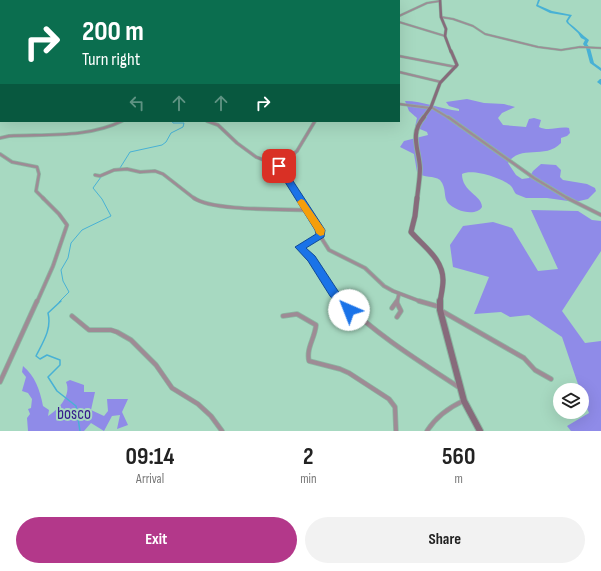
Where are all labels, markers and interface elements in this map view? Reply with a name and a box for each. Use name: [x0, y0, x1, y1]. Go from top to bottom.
text: 200 m: [82, 15, 144, 48]
icon: right: [16, 16, 68, 68]
text: Turn right: [82, 49, 140, 70]
icon: left: [126, 92, 148, 114]
icon: ahead: [168, 92, 190, 114]
icon: ahead: [210, 92, 232, 114]
icon: right: [252, 92, 274, 114]
pin: [262, 149, 296, 183]
icon: arrive: [268, 155, 290, 177]
position arrow: [328, 289, 370, 331]
map controls: [553, 383, 589, 419]
button: layers: [553, 383, 589, 419]
park label: bosco: [57, 404, 91, 424]
text: 09:14: [126, 442, 175, 471]
text: 2: [303, 442, 314, 471]
text: 560: [442, 442, 475, 471]
text: Arrival: [136, 471, 164, 487]
text: min: [300, 471, 316, 487]
text: m: [455, 471, 463, 487]
button: Exit: [16, 517, 297, 563]
button: Share: [305, 517, 585, 563]

